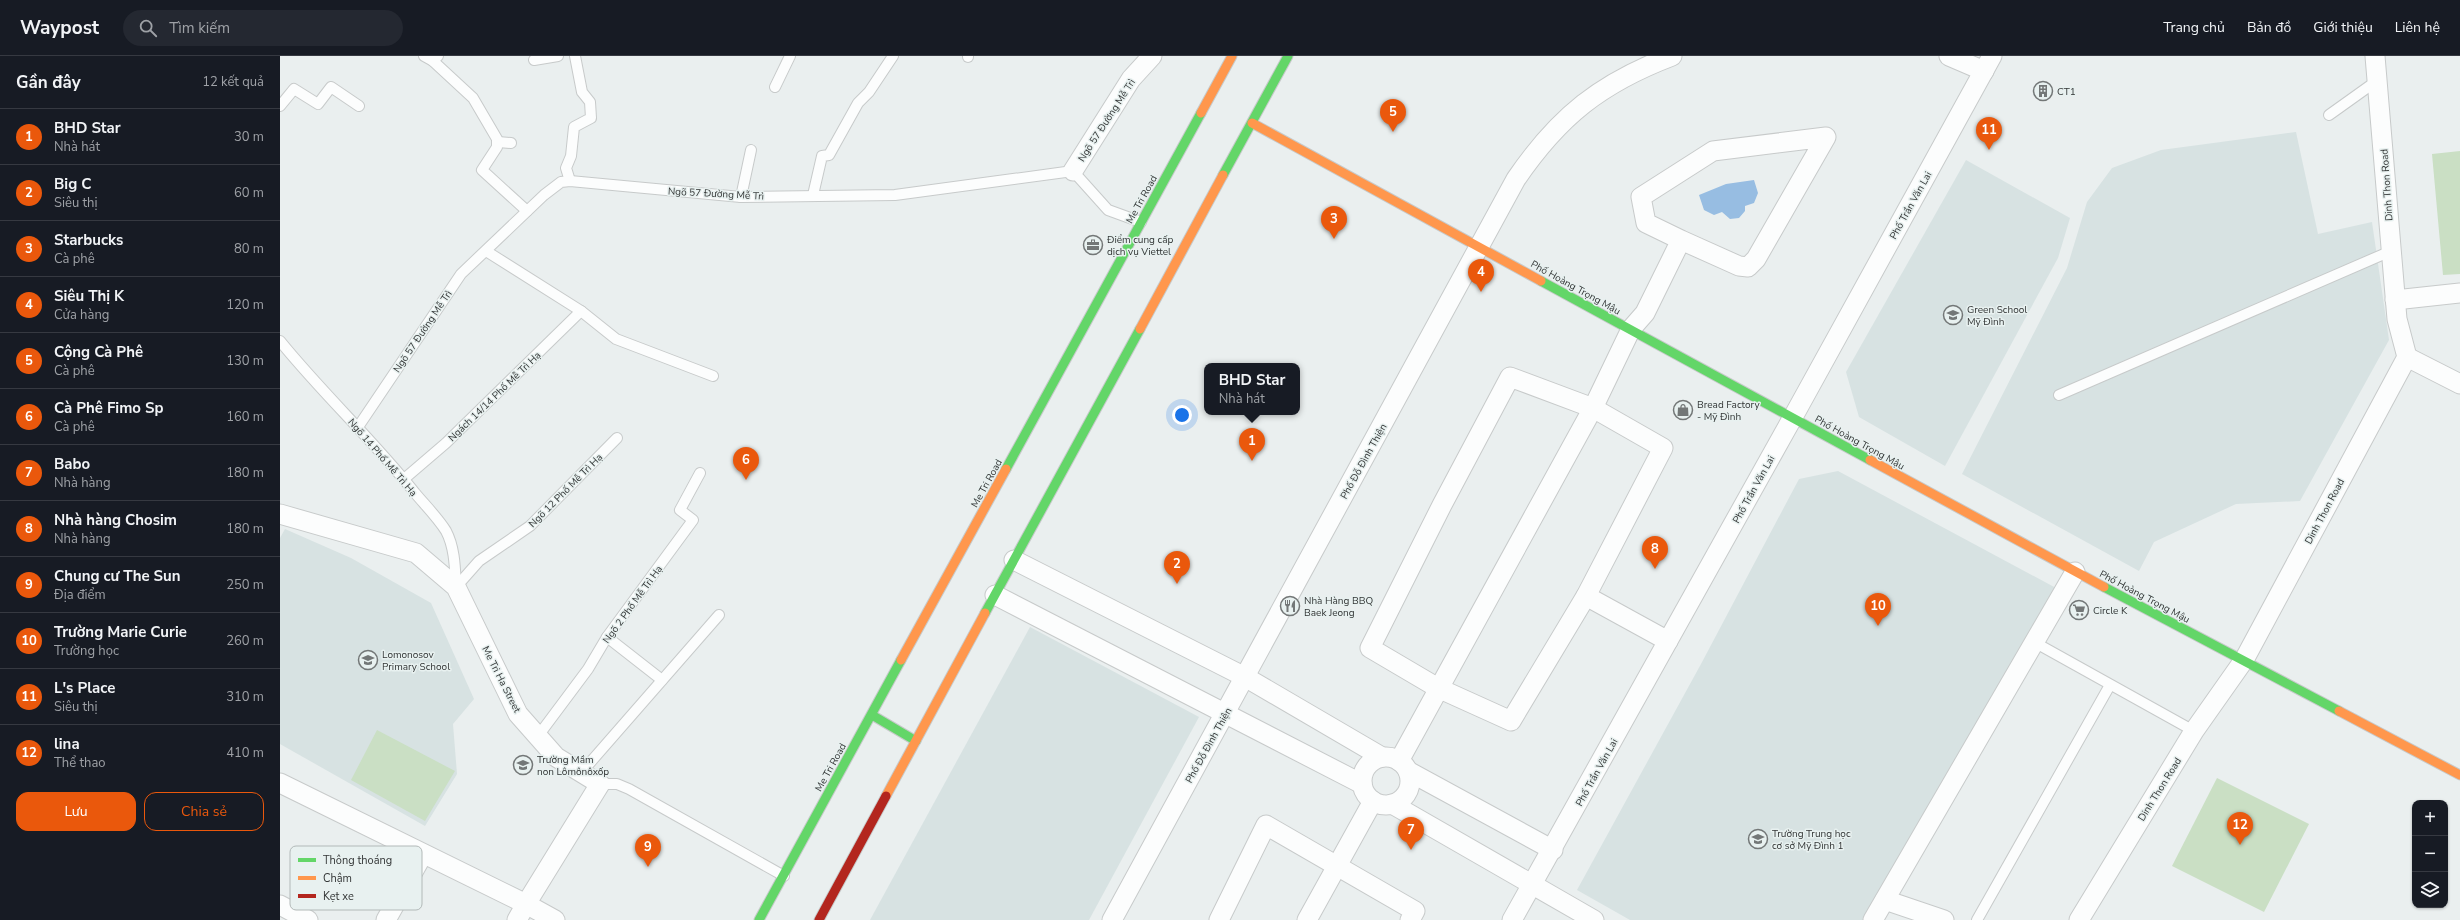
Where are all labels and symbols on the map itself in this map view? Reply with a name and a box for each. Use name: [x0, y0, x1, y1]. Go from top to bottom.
street label: Ngõ 57 Đường Mễ Trì: [1075, 76, 1139, 165]
building icon: CT1: [2032, 80, 2054, 102]
place label: CT1: [2057, 85, 2076, 99]
pin: 5: [1380, 99, 1406, 132]
pin: 11: [1976, 117, 2002, 150]
street label: Dinh Thon Road: [2377, 148, 2397, 222]
street label: Phố Trần Văn Lai: [1886, 169, 1935, 242]
street label: Me Tri Road: [1123, 173, 1161, 226]
street label: Ngõ 57 Đường Mễ Trì: [668, 184, 764, 204]
pin: 3: [1321, 206, 1347, 239]
place label: Điểm cung cấp dịch vụ Viettel: [1106, 233, 1173, 259]
office icon: Điểm cung cấp dịch vụ Viettel: [1082, 234, 1104, 256]
street label: Phố Hoàng Trọng Mậu: [1528, 257, 1623, 318]
pin: 4: [1468, 259, 1494, 292]
street label: Ngõ 57 Đường Mễ Trì: [390, 288, 456, 375]
place label: Green School Mỹ Đình: [1967, 303, 2027, 329]
school or university icon: Green School Mỹ Đình: [1942, 304, 1964, 326]
street label: Ngách 14/14 Phố Mễ Trì Hạ: [445, 349, 544, 445]
place label: Bread Factory - Mỹ Đình: [1697, 398, 1760, 424]
shop icon: Bread Factory - Mỹ Đình: [1672, 399, 1694, 421]
your location: [1172, 405, 1192, 425]
street label: Phố Hoàng Trọng Mậu: [1812, 412, 1907, 473]
street label: Ngõ 14 Phố Mễ Trì Hạ: [344, 416, 420, 500]
street label: Phố Đỗ Đình Thiện: [1337, 421, 1390, 502]
pin: 1: [1239, 428, 1265, 461]
pin: 6: [733, 447, 759, 480]
street label: Ngõ 12 Phố Mễ Trì Hạ: [526, 451, 606, 531]
street label: Phố Trần Văn Lai: [1729, 453, 1778, 526]
street label: Me Tri Road: [968, 457, 1006, 510]
street label: Dinh Thon Road: [2302, 476, 2348, 547]
pin: 8: [1642, 536, 1668, 569]
pin: 2: [1164, 551, 1190, 584]
street label: Ngõ 2 Phố Mễ Trì Hạ: [600, 563, 666, 646]
street label: Phố Hoàng Trọng Mậu: [2097, 567, 2192, 627]
pin: 10: [1865, 593, 1891, 626]
place label: Nhà Hàng BBQ Baek Jeong: [1304, 594, 1373, 620]
restaurant icon: Nhà Hàng BBQ Baek Jeong: [1279, 595, 1301, 617]
supermarket icon: Circle K: [2068, 599, 2090, 621]
place label: Circle K: [2093, 604, 2128, 618]
street label: Me Tri Ha Street: [478, 644, 524, 716]
place label: Lomonosov Primary School: [382, 648, 450, 674]
school or university icon: Lomonosov Primary School: [357, 649, 379, 671]
street label: Phố Đỗ Đình Thiện: [1182, 705, 1235, 786]
street label: Phố Trần Văn Lai: [1572, 736, 1621, 809]
street label: Me Tri Road: [812, 741, 850, 794]
place label: Trường Mầm non Lômônôxốp: [537, 753, 609, 779]
school or university icon: Trường Mầm non Lômônôxốp: [512, 754, 534, 776]
street label: Dinh Thon Road: [2135, 755, 2185, 824]
pin: 12: [2227, 812, 2253, 845]
pin: 7: [1398, 817, 1424, 850]
place label: Trường Trung học cơ sở Mỹ Đình 1: [1772, 827, 1851, 853]
school or university icon: Trường Trung học cơ sở Mỹ Đình 1: [1747, 828, 1769, 850]
pin: 9: [635, 834, 661, 867]
legend: [290, 846, 422, 910]
text: Thông thoáng: [323, 853, 392, 868]
text: Chậm: [323, 871, 352, 886]
text: Kẹt xe: [323, 889, 354, 904]

